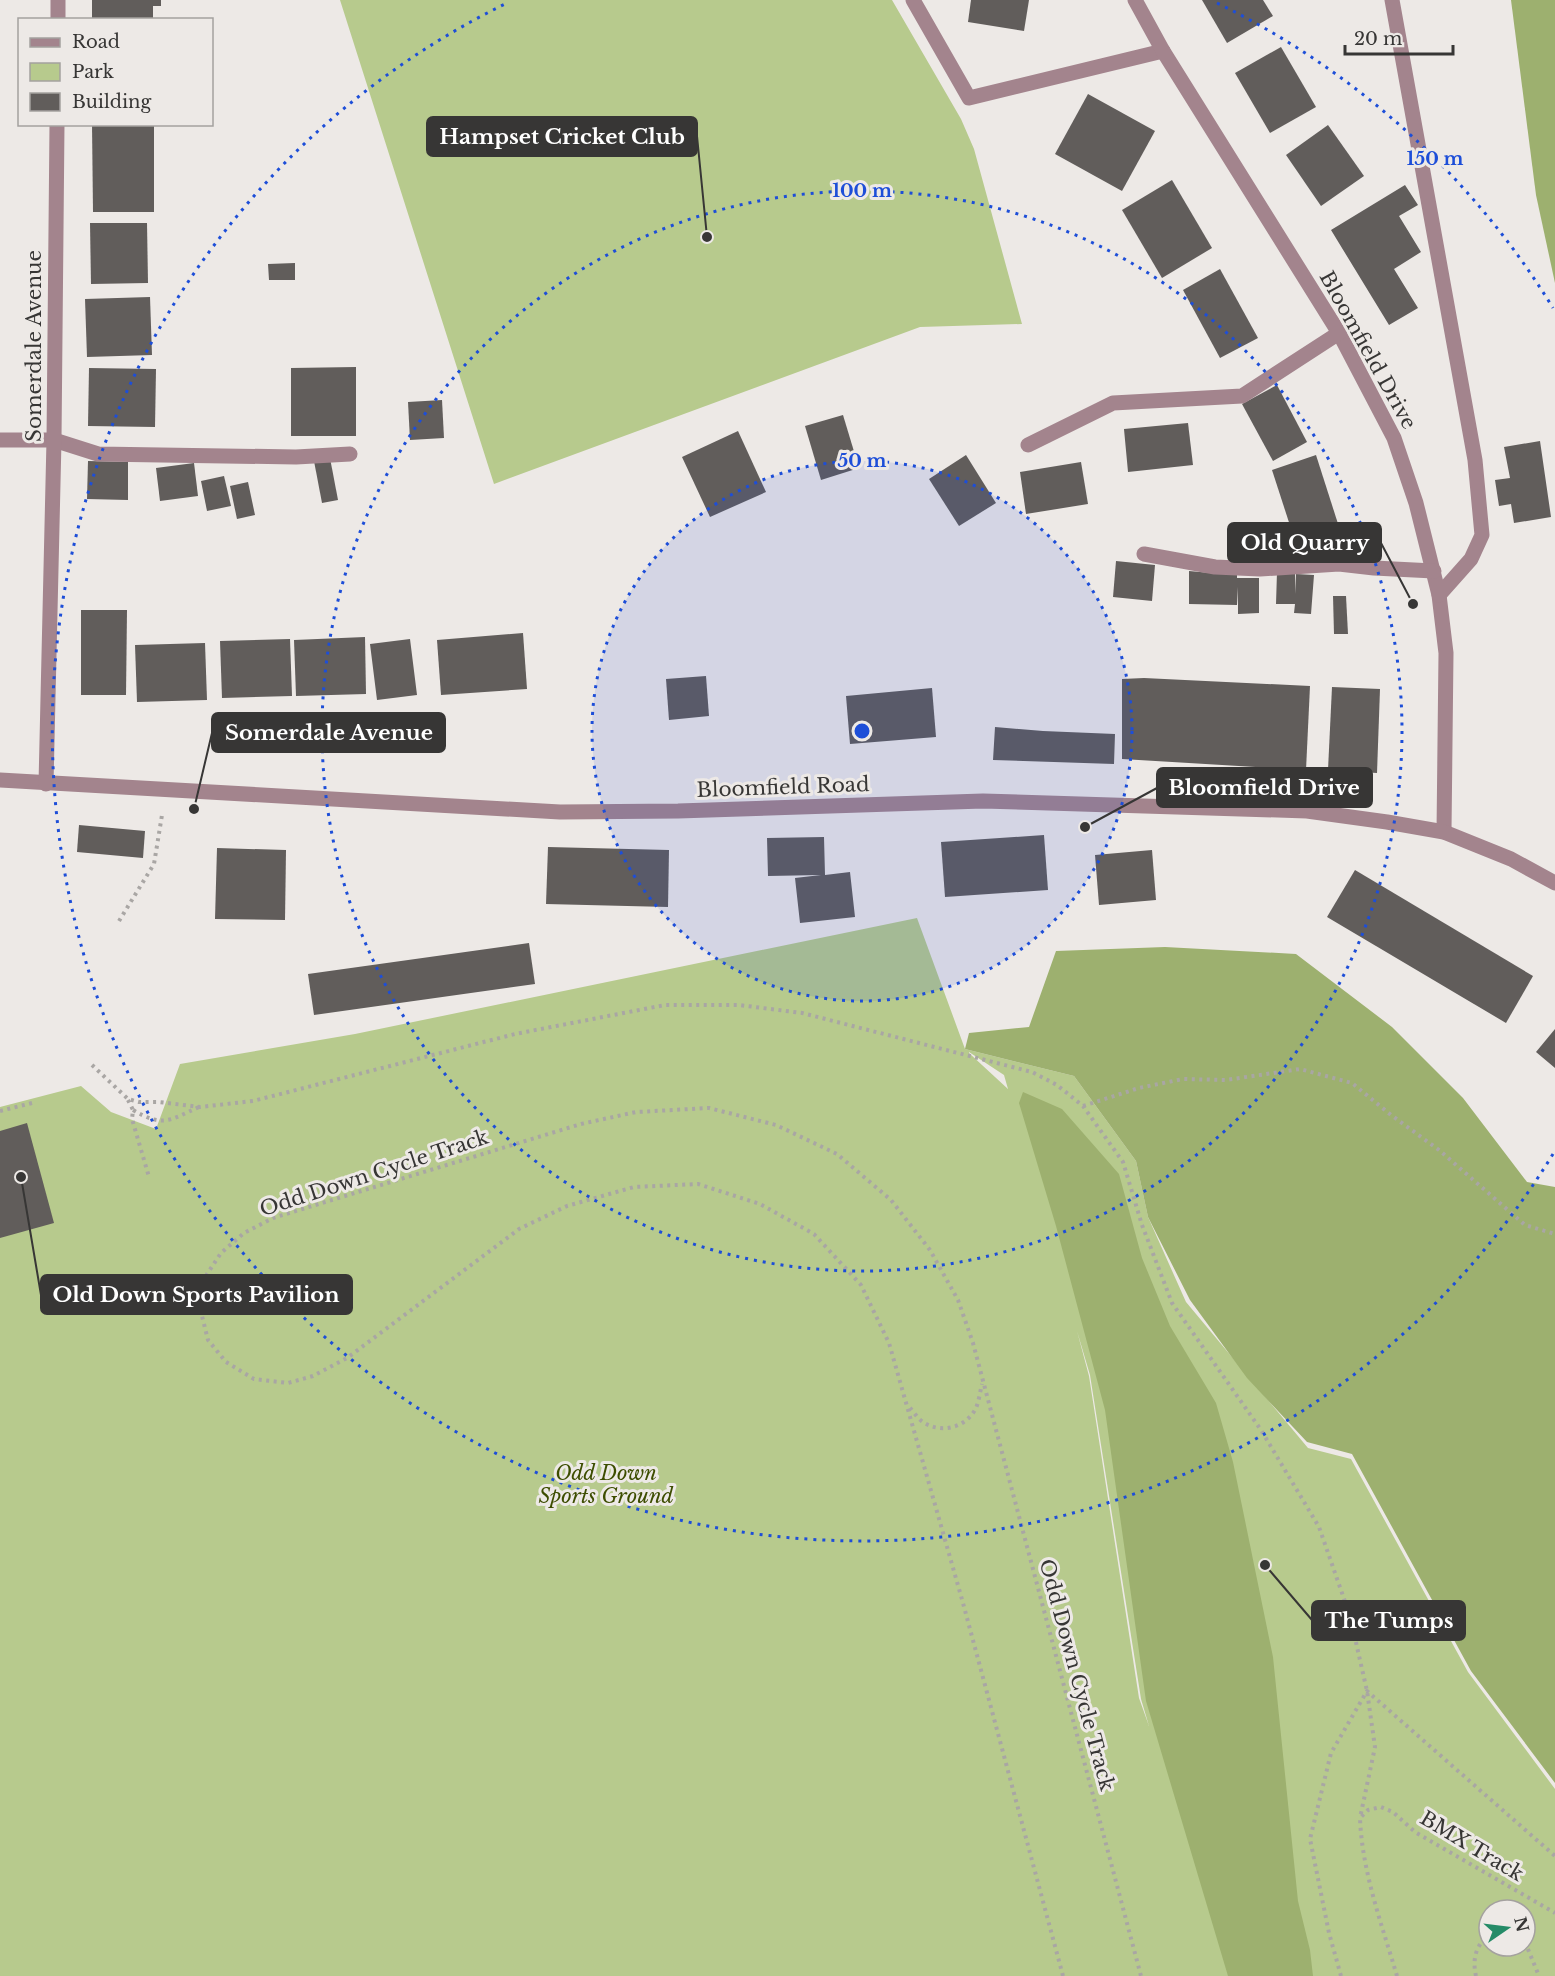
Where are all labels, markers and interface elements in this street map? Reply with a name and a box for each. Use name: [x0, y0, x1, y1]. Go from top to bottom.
legend: [18, 18, 213, 126]
scale bar: [1345, 18, 1453, 56]
text: 20 m: [1354, 28, 1402, 50]
text: Road: [72, 31, 120, 53]
text: Park: [72, 61, 114, 83]
text: Building: [72, 91, 151, 113]
callout: Hampset Cricket Club: [427, 117, 697, 156]
text: Hampset Cricket Club: [439, 124, 685, 150]
text: 150 m: [1407, 148, 1464, 170]
text: 100 m: [832, 180, 892, 202]
street label: Somerdale Avenue: [22, 250, 46, 442]
street label: Bloomfield Drive: [1315, 267, 1421, 433]
text: 50 m: [838, 450, 887, 472]
callout: Old Quarry: [1228, 523, 1381, 562]
text: Old Quarry: [1241, 530, 1370, 556]
callout: Somerdale Avenue: [212, 713, 445, 752]
text: Somerdale Avenue: [225, 720, 433, 746]
centre of rings: [852, 721, 872, 741]
callout: Bloomfield Drive: [1157, 768, 1372, 807]
street label: Bloomfield Road: [696, 772, 870, 802]
text: Bloomfield Drive: [1168, 775, 1360, 801]
street label: Odd Down Cycle Track: [257, 1124, 492, 1221]
callout: Old Down Sports Pavilion: [41, 1275, 352, 1314]
text: Old Down Sports Pavilion: [53, 1282, 339, 1308]
park label: Odd Down Sports Ground: [539, 1461, 674, 1508]
street label: Odd Down Cycle Track: [1034, 1556, 1120, 1794]
callout: The Tumps: [1312, 1601, 1465, 1640]
text: The Tumps: [1325, 1608, 1454, 1634]
street label: BMX Track: [1416, 1806, 1529, 1887]
north arrow: [1477, 1898, 1537, 1958]
text: N: [1510, 1915, 1533, 1934]

